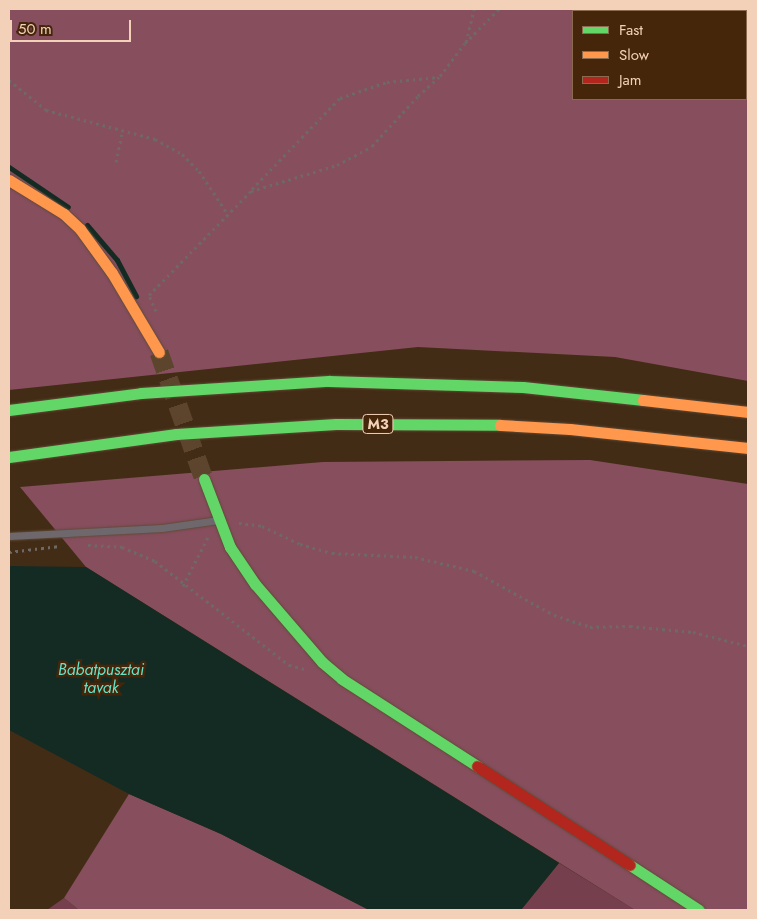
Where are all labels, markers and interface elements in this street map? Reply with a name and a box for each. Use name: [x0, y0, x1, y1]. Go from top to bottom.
scale bar: [12, 10, 134, 42]
legend: [572, 10, 747, 100]
text: 50 m: [18, 18, 52, 40]
text: Fast: [619, 19, 643, 41]
text: Slow: [619, 44, 649, 66]
text: Jam: [619, 69, 642, 91]
road number: M3: [362, 412, 394, 436]
water label: Babatpusztai tavak: [58, 660, 144, 698]

